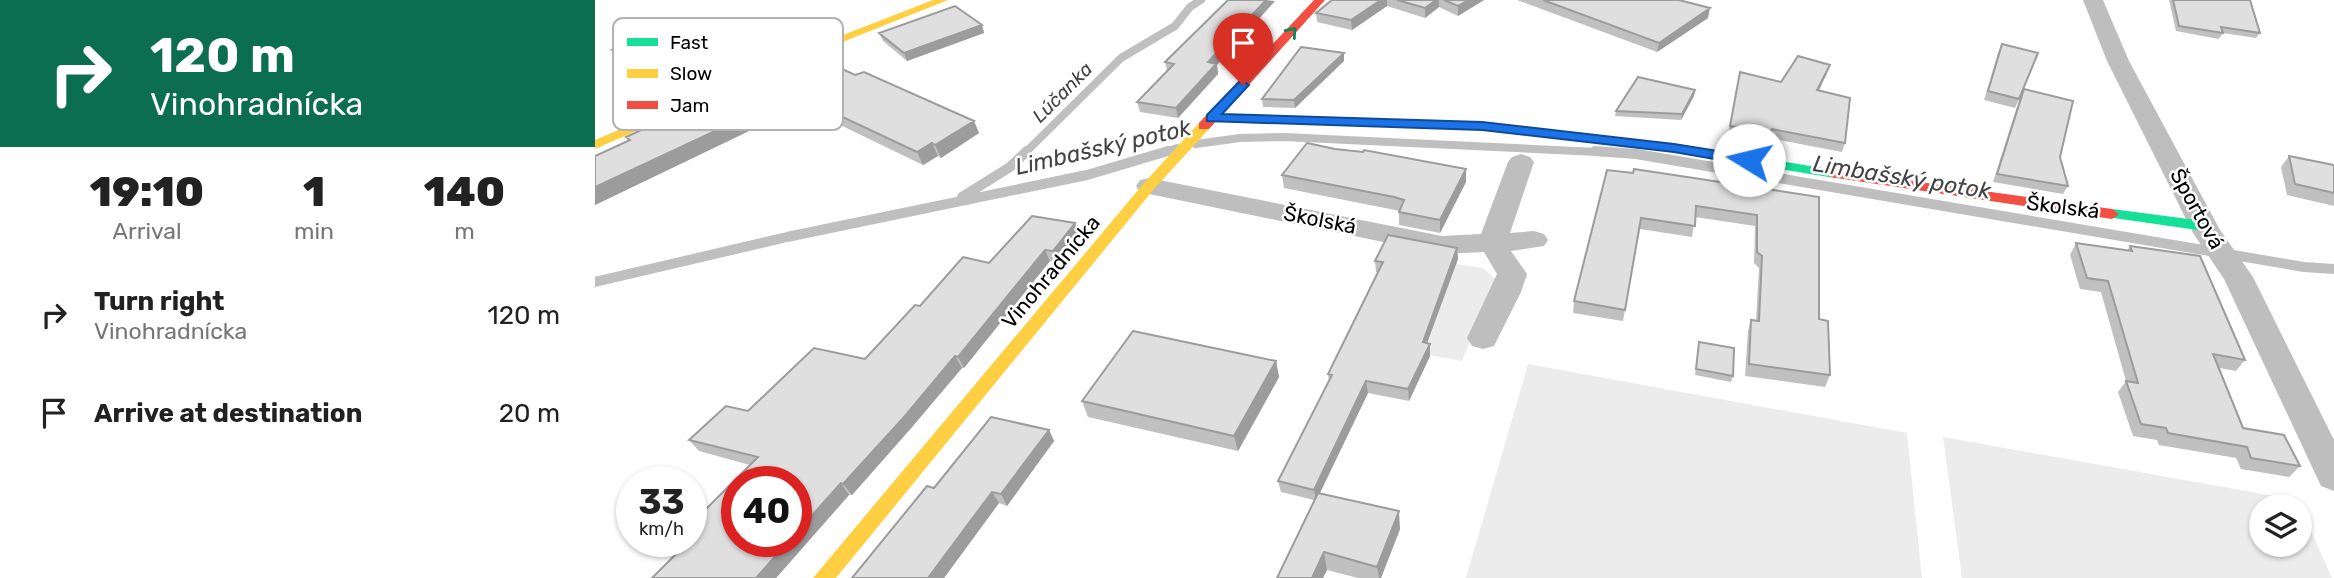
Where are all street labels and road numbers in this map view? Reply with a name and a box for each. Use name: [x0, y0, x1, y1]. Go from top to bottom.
street label: Športová: [2165, 164, 2230, 253]
street label: Školská: [2025, 190, 2101, 223]
street label: Školská: [1282, 200, 1359, 239]
street label: Vinohradnícka: [996, 210, 1105, 333]

